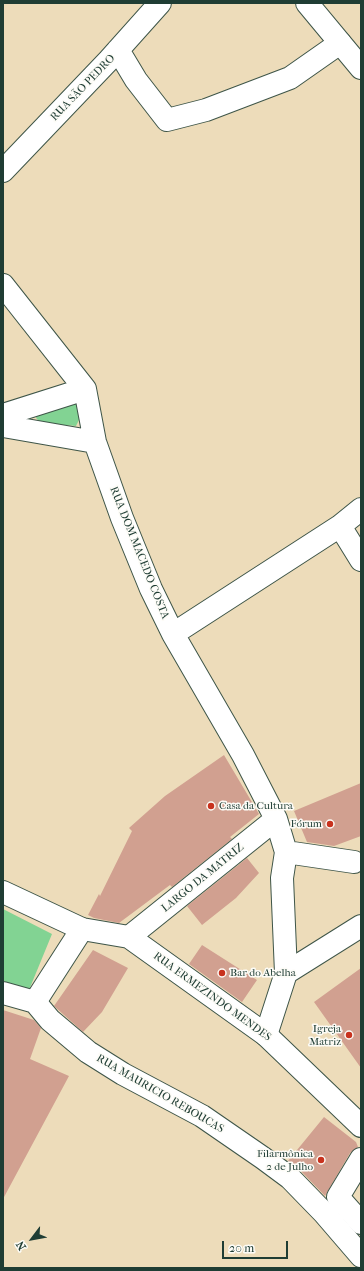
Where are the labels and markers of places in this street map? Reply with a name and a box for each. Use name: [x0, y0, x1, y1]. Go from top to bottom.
place label: Casa da Cultura: [219, 799, 293, 813]
marker: Casa da Cultura: [206, 801, 216, 811]
place label: Fórum: [291, 817, 322, 831]
marker: Fórum: [325, 819, 335, 829]
place label: Bar do Abelha: [230, 966, 296, 980]
marker: Bar do Abelha: [217, 968, 227, 978]
place label: Igreja Matriz: [309, 1022, 341, 1048]
marker: Igreja Matriz: [344, 1030, 354, 1040]
place label: Filarmônica 2 de Julho: [257, 1147, 313, 1173]
marker: Filarmônica 2 de Julho: [316, 1155, 326, 1165]

